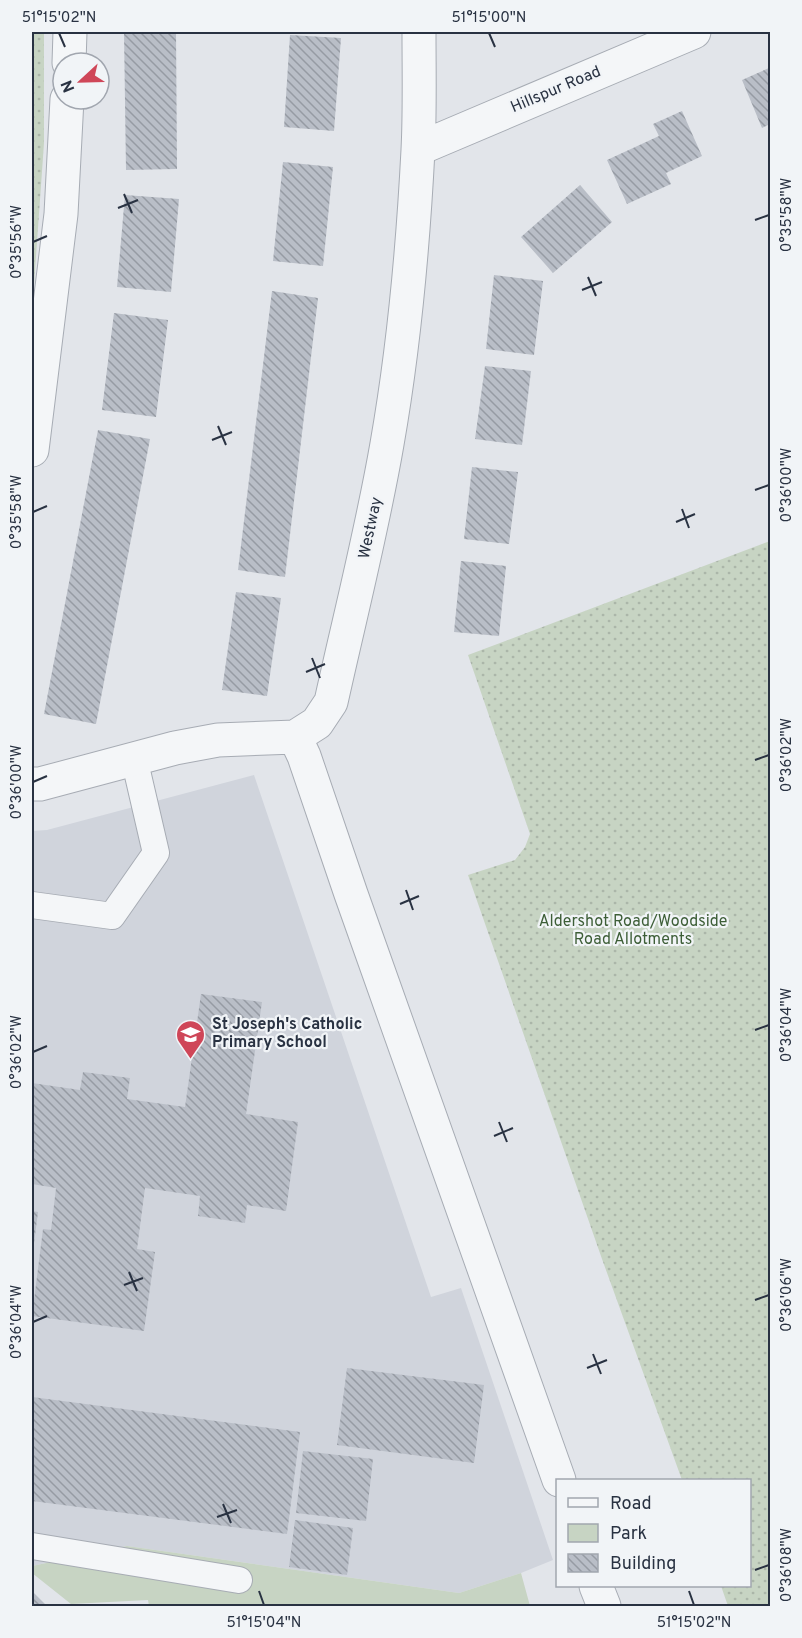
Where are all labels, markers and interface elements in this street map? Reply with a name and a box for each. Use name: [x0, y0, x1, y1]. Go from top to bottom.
text: 51°15'02"N: [22, 9, 96, 28]
text: 51°15'00"N: [452, 9, 526, 28]
north arrow: [51, 51, 111, 111]
street label: Hillspur Road: [508, 62, 604, 118]
text: N: [58, 77, 80, 95]
text: 0°35'58"W: [778, 178, 797, 252]
text: 0°35'56"W: [8, 205, 27, 279]
text: 0°36'00"W: [778, 448, 797, 522]
text: 0°35'58"W: [8, 475, 27, 549]
street label: Westway: [355, 495, 387, 561]
text: 0°36'02"W: [778, 718, 797, 792]
text: 0°36'00"W: [8, 745, 27, 819]
park label: Aldershot Road/Woodside Road Allotments: [539, 912, 727, 950]
text: 0°36'04"W: [778, 988, 797, 1062]
text: 0°36'02"W: [8, 1015, 27, 1089]
place label: St Joseph's Catholic Primary School: [212, 1015, 362, 1053]
school or university icon: St Joseph's Catholic Primary School: [175, 1018, 207, 1060]
text: 0°36'06"W: [778, 1258, 797, 1332]
text: 0°36'04"W: [8, 1285, 27, 1359]
legend: [556, 1479, 751, 1587]
text: Road: [610, 1493, 652, 1516]
text: Park: [610, 1523, 647, 1546]
text: 0°36'08"W: [778, 1528, 797, 1602]
text: Building: [610, 1553, 676, 1576]
text: 51°15'04"N: [227, 1614, 301, 1633]
text: 51°15'02"N: [657, 1614, 731, 1633]

